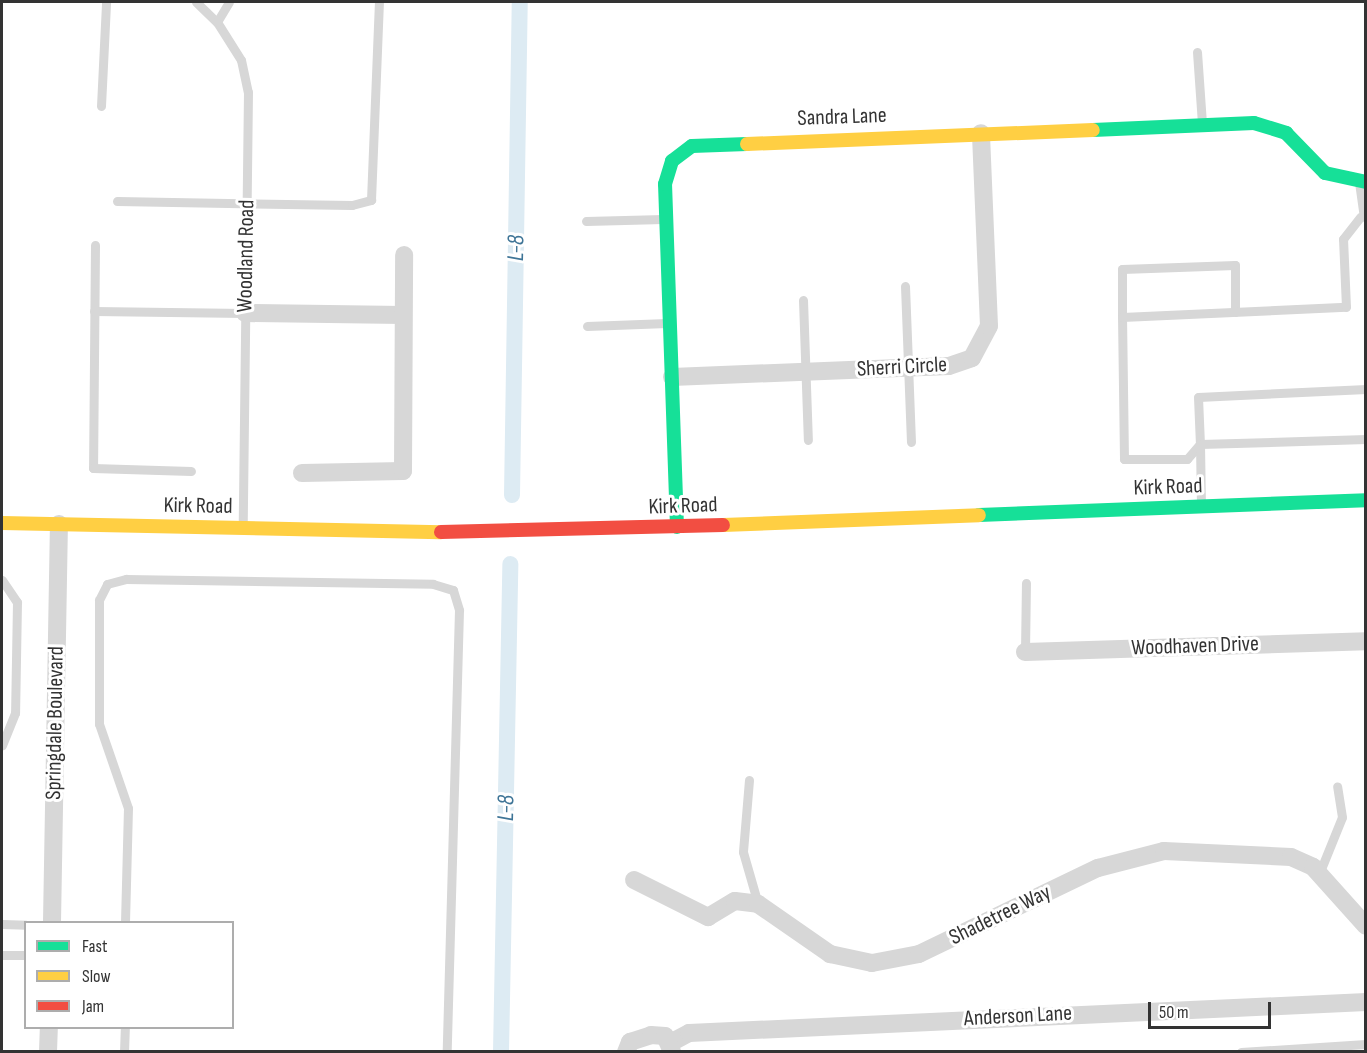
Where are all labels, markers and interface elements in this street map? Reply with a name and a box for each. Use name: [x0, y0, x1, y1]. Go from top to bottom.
street label: Sandra Lane: [797, 102, 887, 132]
street label: Woodland Road: [232, 199, 260, 313]
water label: L-8: [501, 235, 531, 261]
street label: Sherri Circle: [856, 351, 948, 383]
street label: Kirk Road: [1133, 473, 1203, 501]
street label: Kirk Road: [163, 492, 233, 520]
street label: Kirk Road: [648, 492, 718, 520]
street label: Woodhaven Drive: [1131, 631, 1259, 661]
street label: Springdale Boulevard: [40, 646, 70, 800]
water label: L-8: [491, 795, 521, 821]
street label: Shadetree Way: [945, 879, 1055, 951]
legend: [24, 921, 234, 1029]
text: Fast: [82, 936, 107, 957]
text: Slow: [82, 966, 111, 987]
scale bar: [1151, 990, 1274, 1028]
text: Jam: [82, 996, 104, 1017]
street label: Anderson Lane: [963, 1000, 1073, 1032]
text: 50 m: [1159, 1002, 1189, 1023]

